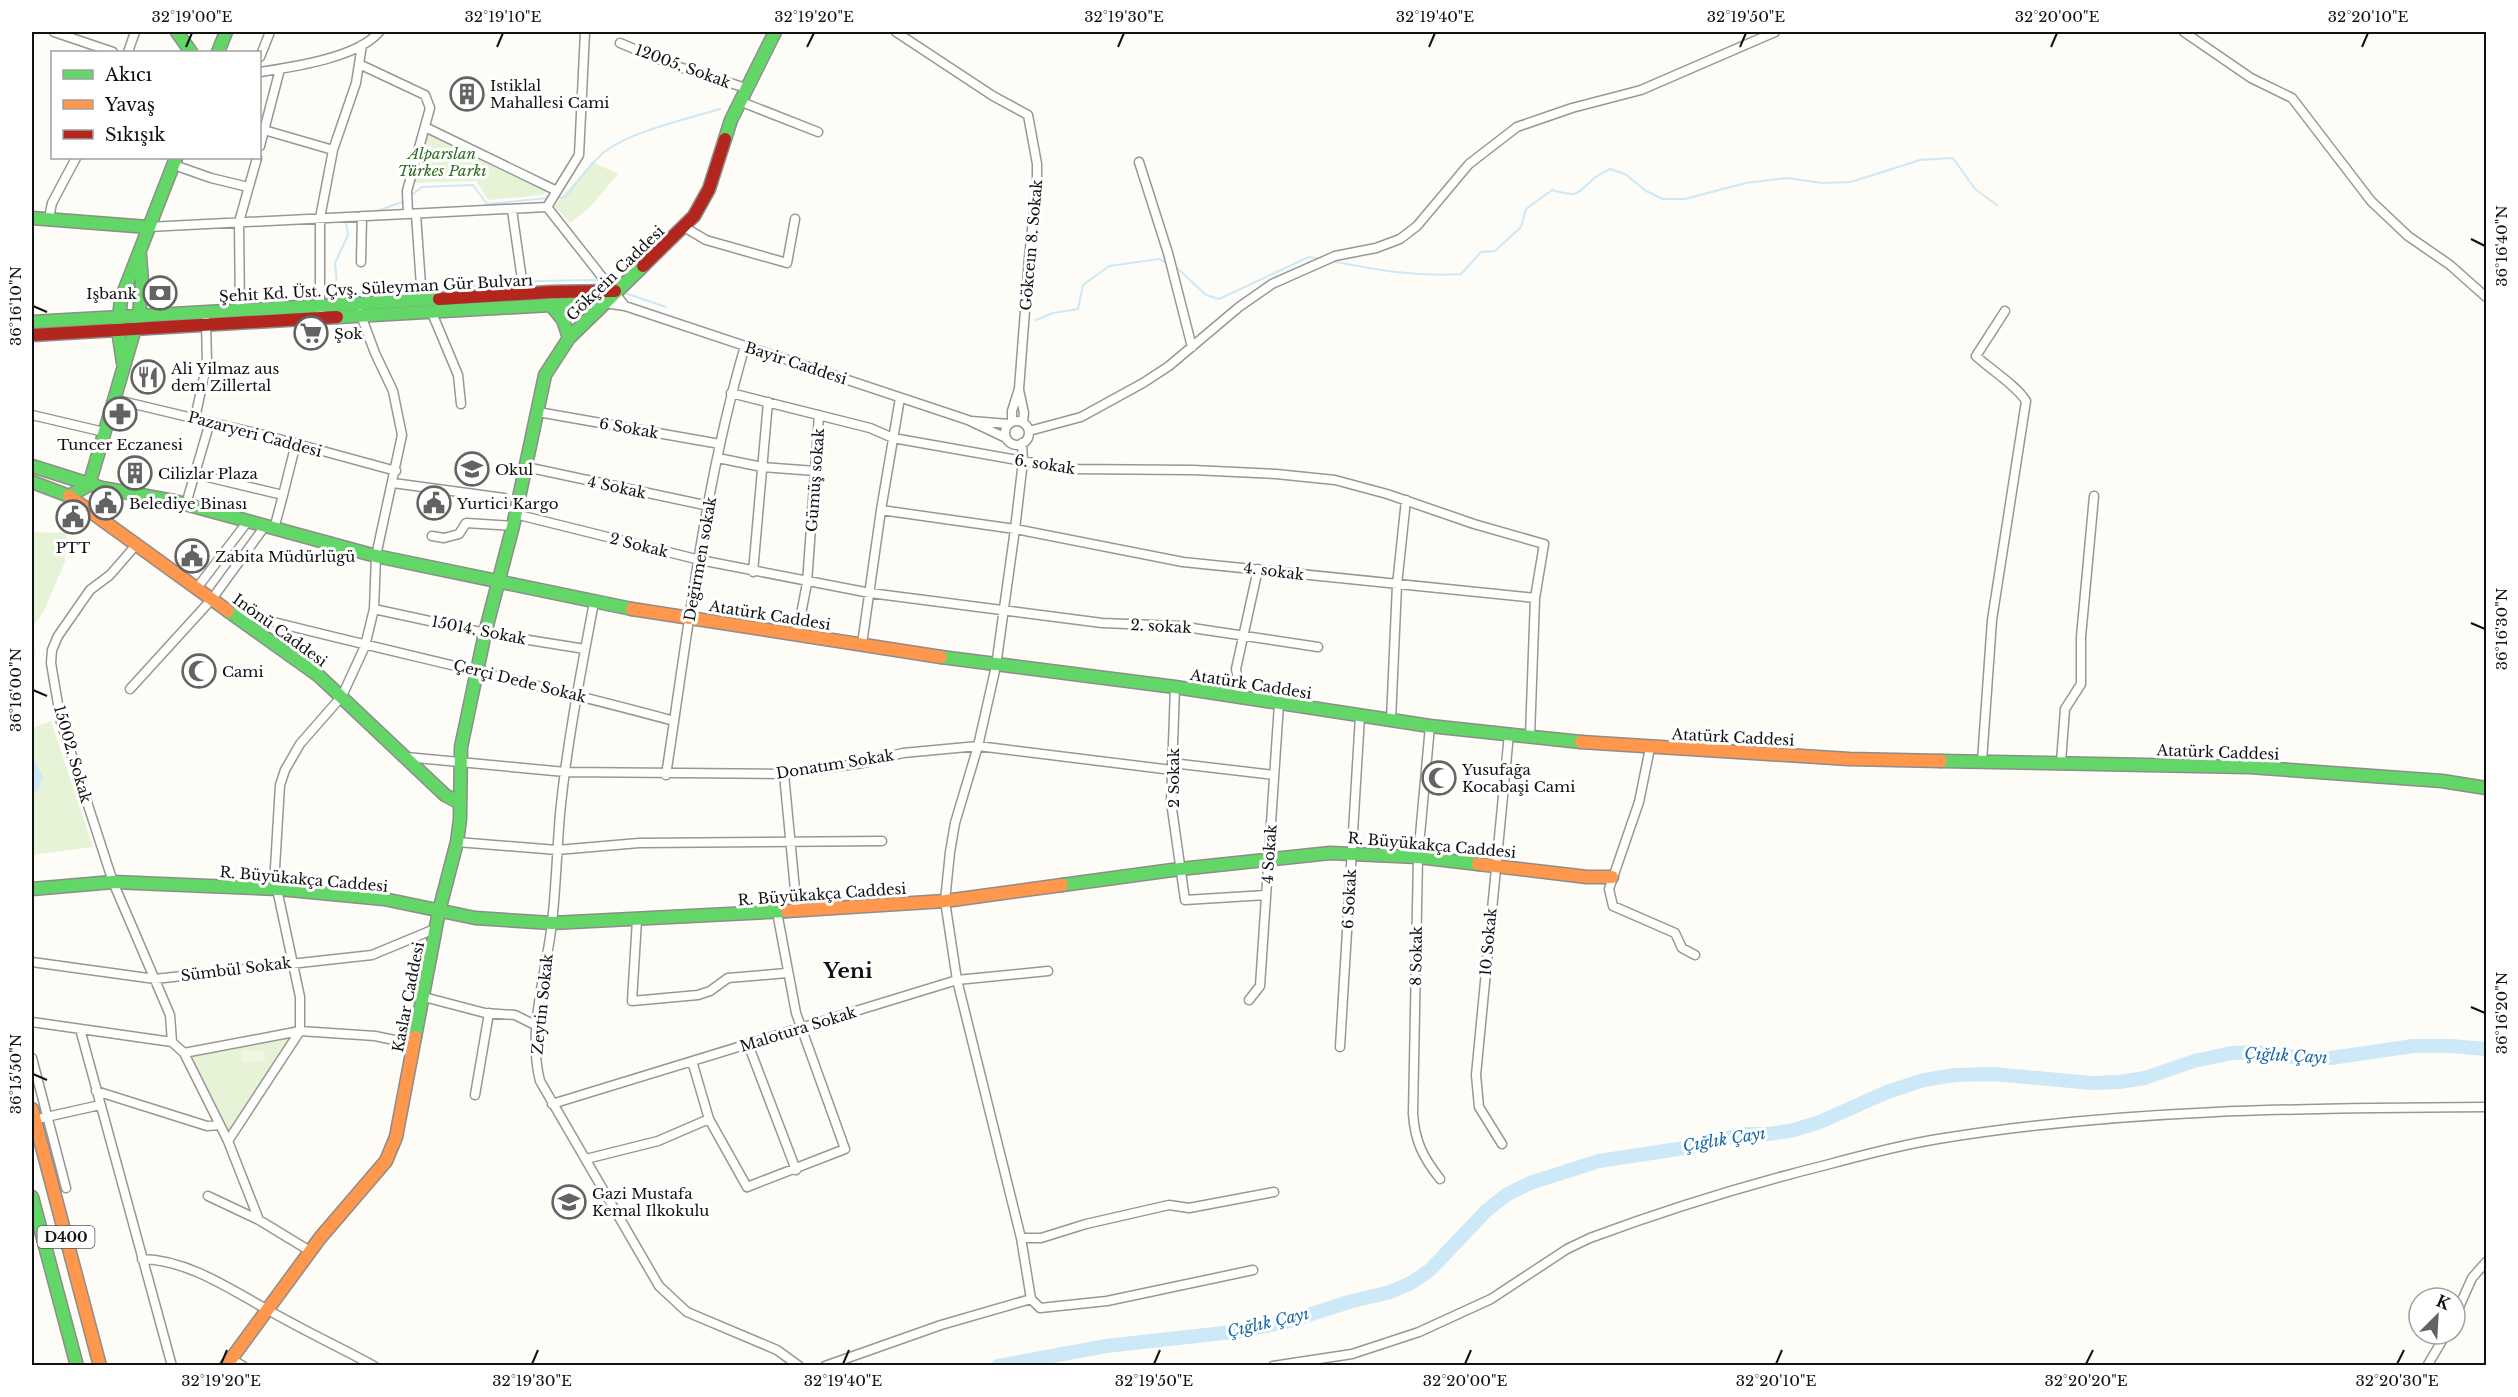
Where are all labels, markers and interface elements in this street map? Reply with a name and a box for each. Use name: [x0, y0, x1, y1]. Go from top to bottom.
text: 32°19'00"E: [151, 7, 233, 26]
text: 32°19'10"E: [464, 7, 542, 26]
text: 32°19'20"E: [774, 7, 854, 26]
text: 32°19'30"E: [1084, 7, 1164, 26]
text: 32°19'40"E: [1396, 7, 1474, 26]
text: 32°19'50"E: [1707, 7, 1785, 26]
text: 32°20'00"E: [2015, 7, 2099, 26]
text: 32°20'10"E: [2328, 7, 2408, 26]
street label: 12005. Sokak: [633, 40, 734, 92]
legend: [51, 51, 261, 159]
text: Akıcı: [104, 64, 152, 86]
building icon: Istiklal Mahallesi Cami: [449, 76, 485, 112]
place label: Istiklal Mahallesi Cami: [490, 76, 609, 112]
text: Yavaş: [104, 94, 155, 116]
text: Sıkışık: [105, 124, 165, 146]
park label: Alparslan Türkes Parkı: [398, 144, 486, 180]
street label: Gökceın 8. Sokak: [1016, 178, 1046, 311]
text: 36°16'40"N: [2492, 205, 2511, 287]
street label: Gökçein Caddesi: [562, 221, 668, 325]
text: 36°16'10"N: [6, 266, 25, 346]
street label: Şehit Kd. Üst. Çvş. Süleyman Gür Bulvarı: [219, 270, 533, 306]
bank icon: Işbank: [142, 275, 178, 311]
place label: Işbank: [86, 284, 138, 303]
supermarket icon: Şok: [293, 315, 329, 351]
place label: Şok: [334, 324, 363, 343]
street label: Bayir Caddesi: [742, 338, 850, 388]
restaurant icon: Ali Yilmaz aus dem Zillertal: [130, 359, 166, 395]
place label: Ali Yilmaz aus dem Zillertal: [170, 359, 280, 395]
pharmacy icon: Tuncer Eczanesi: [102, 396, 138, 432]
street label: Pazaryeri Caddesi: [186, 407, 324, 461]
street label: 6 Sokak: [598, 413, 661, 443]
street label: Gümüş sokak: [802, 427, 828, 532]
place label: Tuncer Eczanesi: [57, 435, 183, 454]
street label: 6. sokak: [1013, 450, 1078, 478]
school or university icon: Okul: [454, 451, 490, 487]
building icon: Cilizlar Plaza: [117, 455, 153, 491]
place label: Okul: [495, 460, 533, 479]
place label: Cilizlar Plaza: [158, 464, 259, 483]
street label: 4 Sokak: [586, 472, 649, 503]
public building icon: Belediye Binası: [88, 485, 124, 521]
public building icon: Yurtici Kargo: [416, 485, 452, 521]
place label: Belediye Binası: [129, 494, 247, 513]
place label: Yurtici Kargo: [456, 494, 559, 513]
street label: Değirmen sokak: [680, 495, 720, 623]
public building icon: PTT: [55, 499, 91, 535]
street label: 2 Sokak: [608, 529, 671, 562]
place label: PTT: [56, 538, 90, 557]
public building icon: Zabita Müdürlügü: [174, 538, 210, 574]
place label: Zabita Müdürlügü: [215, 547, 355, 566]
street label: 4. sokak: [1243, 558, 1306, 584]
text: 36°16'30"N: [2492, 588, 2511, 670]
street label: Inönü Caddesi: [229, 589, 331, 671]
street label: Atatürk Caddesi: [707, 596, 832, 634]
street label: 15014. Sokak: [430, 612, 529, 649]
street label: 2. sokak: [1130, 615, 1193, 637]
text: 36°16'00"N: [6, 648, 25, 732]
mosque icon: Cami: [181, 653, 217, 689]
street label: Çerçi Dede Sokak: [452, 655, 589, 707]
place label: Cami: [222, 662, 264, 681]
street label: Atatürk Caddesi: [1188, 665, 1313, 703]
street label: 15002. Sokak: [50, 703, 96, 806]
street label: Atatürk Caddesi: [1670, 724, 1795, 750]
street label: Atatürk Caddesi: [2155, 740, 2280, 764]
street label: Donatım Sokak: [775, 745, 896, 783]
street label: 2 Sokak: [1164, 747, 1183, 808]
mosque icon: Yusufağa Kocabaşi Cami: [1421, 760, 1457, 796]
place label: Yusufağa Kocabaşi Cami: [1461, 760, 1575, 796]
street label: 4 Sokak: [1257, 823, 1281, 884]
street label: R. Büyükakça Caddesi: [1347, 828, 1517, 862]
street label: R. Büyükakça Caddesi: [219, 862, 389, 896]
street label: 6 Sokak: [1338, 868, 1360, 930]
street label: R. Büyükakça Caddesi: [737, 879, 907, 909]
street label: 10 Sokak: [1476, 907, 1500, 977]
street label: 8 Sokak: [1406, 925, 1426, 986]
street label: Kaslar Caddesi: [388, 940, 428, 1054]
street label: Zeytin Sokak: [527, 952, 557, 1055]
street label: Sümbül Sokak: [180, 953, 293, 985]
district label: Yeni: [822, 958, 873, 984]
text: 36°16'20"N: [2492, 972, 2511, 1054]
street label: Malotura Sokak: [737, 1002, 859, 1056]
text: 36°15'50"N: [6, 1034, 25, 1114]
water label: Çığlık Çayı: [2244, 1043, 2328, 1067]
water label: Çığlık Çayı: [1681, 1123, 1767, 1155]
school or university icon: Gazi Mustafa Kemal Ilkokulu: [551, 1184, 587, 1220]
place label: Gazi Mustafa Kemal Ilkokulu: [592, 1184, 709, 1220]
road number: D400: [38, 1226, 94, 1248]
north arrow: [2407, 1286, 2467, 1346]
text: K: [2433, 1290, 2454, 1314]
water label: Çığlık Çayı: [1225, 1303, 1311, 1341]
text: 32°19'20"E: [181, 1371, 261, 1390]
text: 32°19'30"E: [492, 1371, 572, 1390]
text: 32°19'40"E: [804, 1371, 882, 1390]
text: 32°19'50"E: [1115, 1371, 1193, 1390]
text: 32°20'00"E: [1423, 1371, 1507, 1390]
text: 32°20'10"E: [1736, 1371, 1816, 1390]
text: 32°20'20"E: [2044, 1371, 2128, 1390]
text: 32°20'30"E: [2355, 1371, 2439, 1390]

